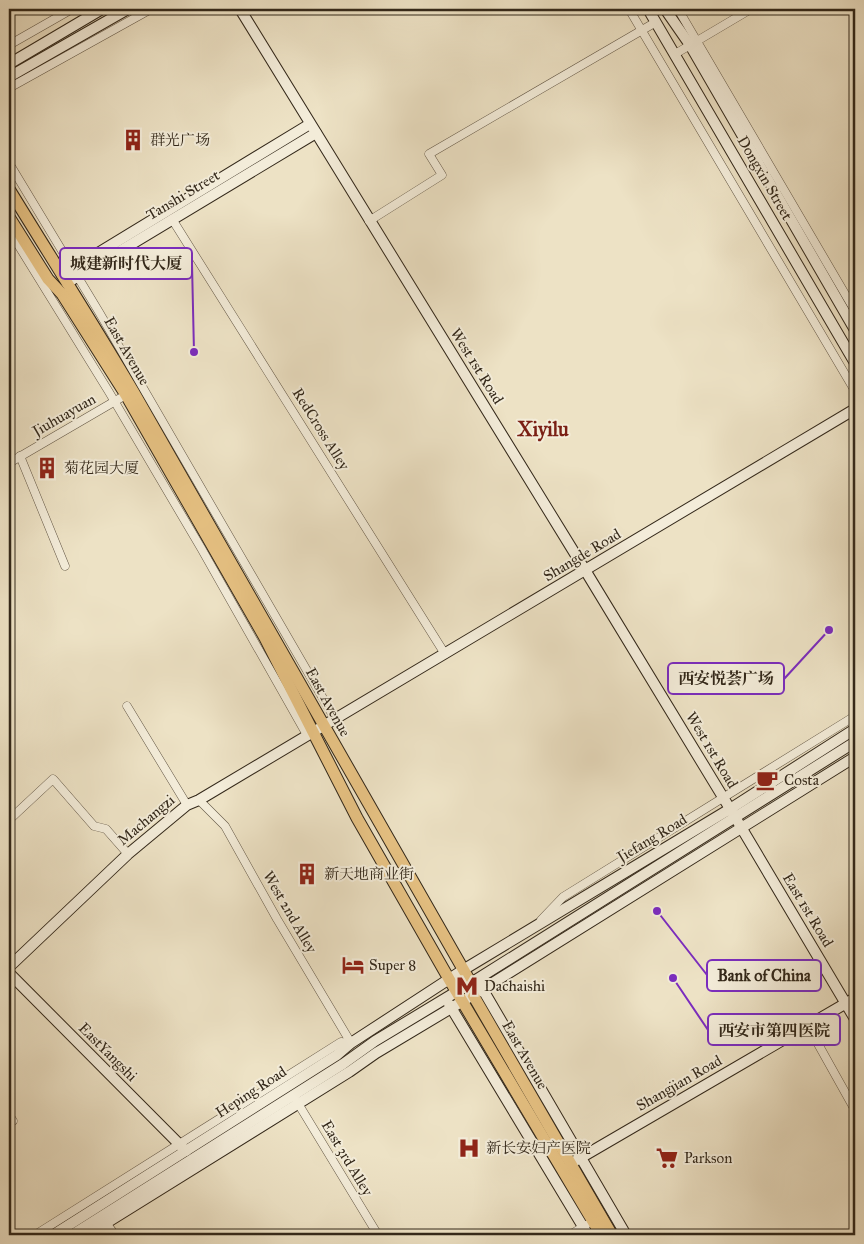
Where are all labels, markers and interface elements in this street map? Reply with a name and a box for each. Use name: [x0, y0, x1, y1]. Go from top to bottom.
building icon: 群光广场: [120, 127, 146, 153]
place label: 群光广场: [150, 131, 210, 149]
street label: Dongxin Street: [734, 133, 797, 224]
street label: Tanshi Street: [143, 166, 223, 224]
callout: 城建新时代大厦: [60, 248, 192, 279]
text: 城建新时代大厦: [70, 254, 182, 273]
street label: East Avenue: [100, 314, 154, 388]
street label: West 1st Road: [447, 325, 508, 408]
street label: RedCross Alley: [289, 385, 354, 474]
street label: Jiuhuayuan: [27, 390, 99, 442]
district label: Xiyilu: [516, 417, 569, 442]
building icon: 菊花园大厦: [34, 455, 60, 481]
place label: 菊花园大厦: [64, 459, 139, 477]
street label: Shangde Road: [540, 525, 624, 585]
callout: 西安悦荟广场: [668, 663, 784, 694]
street label: East Avenue: [302, 664, 354, 740]
text: 西安悦荟广场: [678, 669, 774, 688]
street label: West 1st Road: [682, 709, 742, 792]
cafe icon: Costa: [754, 767, 780, 793]
place label: Costa: [784, 771, 820, 789]
street label: Machangzi: [114, 791, 178, 849]
street label: Jiefang Road: [612, 810, 691, 868]
building icon: 新天地商业街: [294, 861, 320, 887]
place label: 新天地商业街: [324, 865, 414, 883]
street label: West 2nd Alley: [259, 868, 321, 957]
street label: East 1st Road: [779, 870, 837, 951]
hotel icon: Super 8: [340, 952, 366, 978]
place label: Super 8: [369, 956, 416, 974]
callout: Bank of China: [707, 960, 821, 991]
text: Bank of China: [717, 966, 812, 985]
metro station icon: Dachaishi: [454, 973, 480, 999]
place label: Dachaishi: [484, 977, 545, 995]
callout: 西安市第四医院: [708, 1014, 840, 1045]
street label: East Avenue: [498, 1018, 552, 1092]
street label: EastYangshi: [75, 1019, 141, 1085]
text: 西安市第四医院: [718, 1021, 830, 1040]
street label: Shangjian Road: [633, 1051, 725, 1115]
street label: Heping Road: [212, 1062, 290, 1122]
street label: East 3rd Alley: [317, 1117, 377, 1200]
hospital icon: 新长安妇产医院: [456, 1135, 482, 1161]
place label: 新长安妇产医院: [486, 1139, 591, 1157]
supermarket icon: Parkson: [654, 1145, 680, 1171]
place label: Parkson: [684, 1149, 732, 1167]

